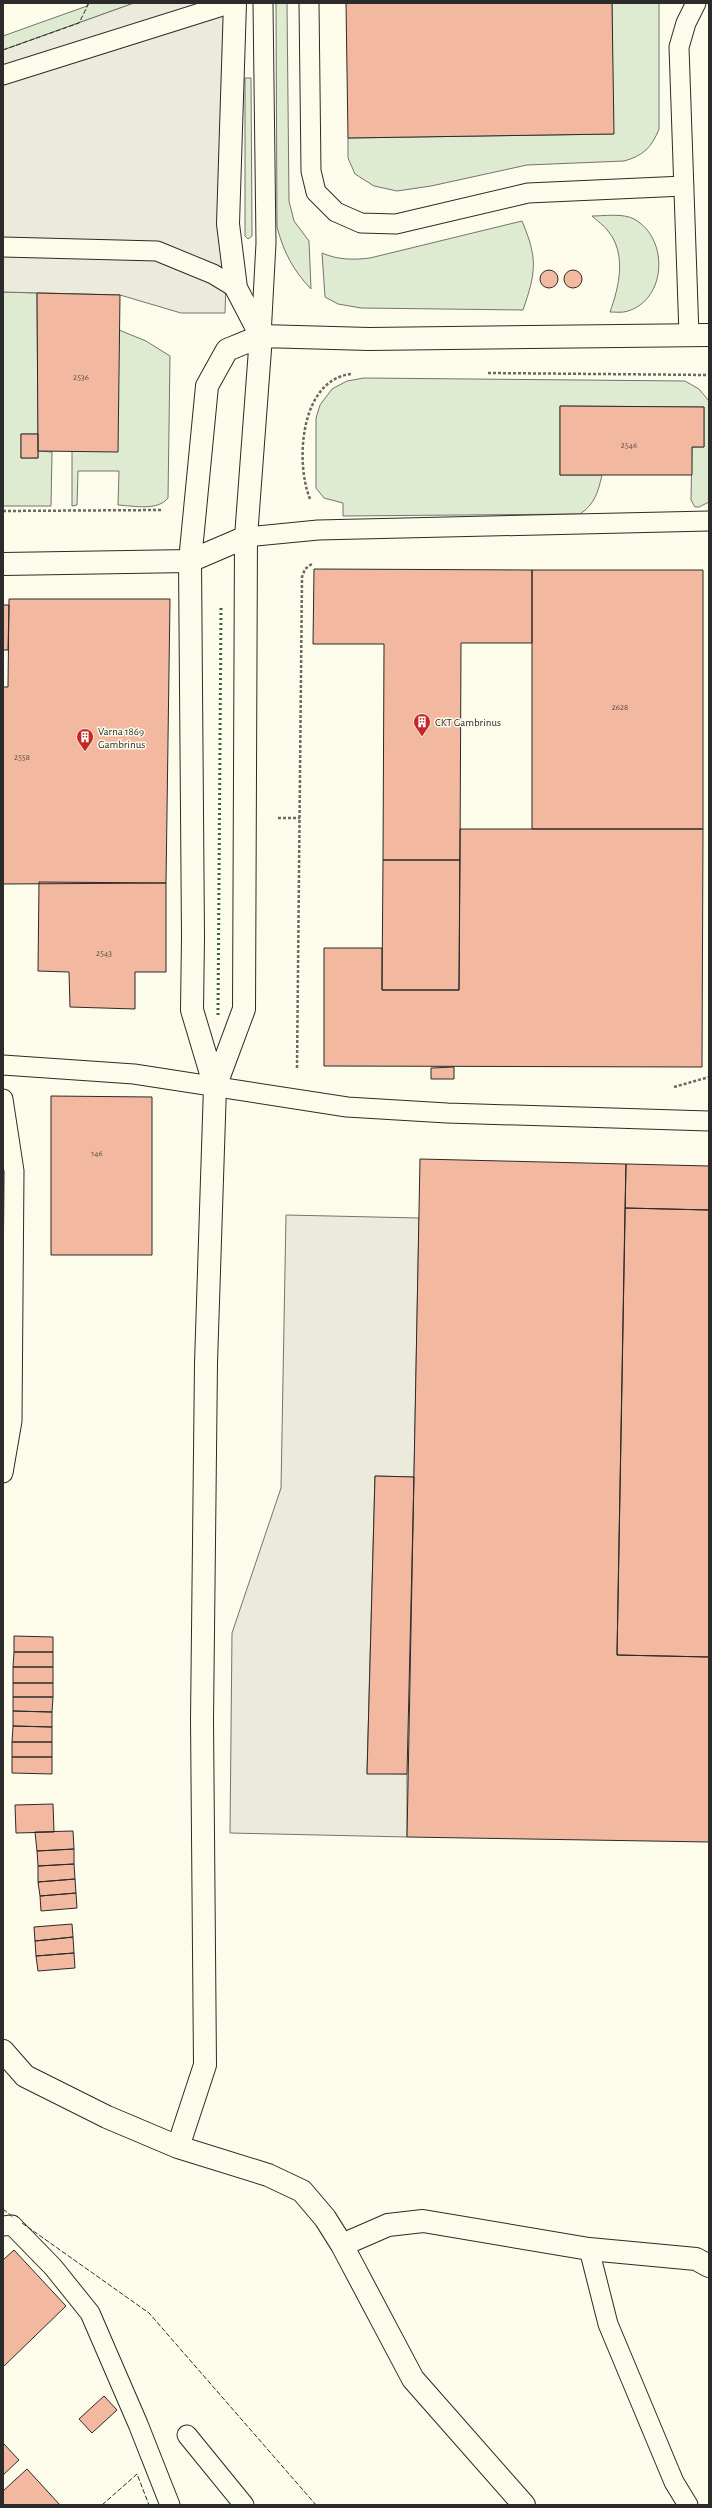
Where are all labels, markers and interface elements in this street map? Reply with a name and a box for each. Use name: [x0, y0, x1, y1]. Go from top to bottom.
house number: 2536: [73, 373, 89, 382]
house number: 2546: [621, 441, 637, 450]
house number: 2628: [612, 703, 628, 712]
building icon: CKT Gambrinus: [412, 712, 432, 737]
place label: CKT Gambrinus: [435, 717, 501, 728]
place label: Varna 1869 Gambrinus: [98, 726, 145, 750]
building icon: Varna 1869 Gambrinus: [75, 727, 95, 752]
house number: 2558: [14, 753, 30, 762]
house number: 2543: [96, 949, 112, 958]
house number: 146: [91, 1149, 103, 1158]

